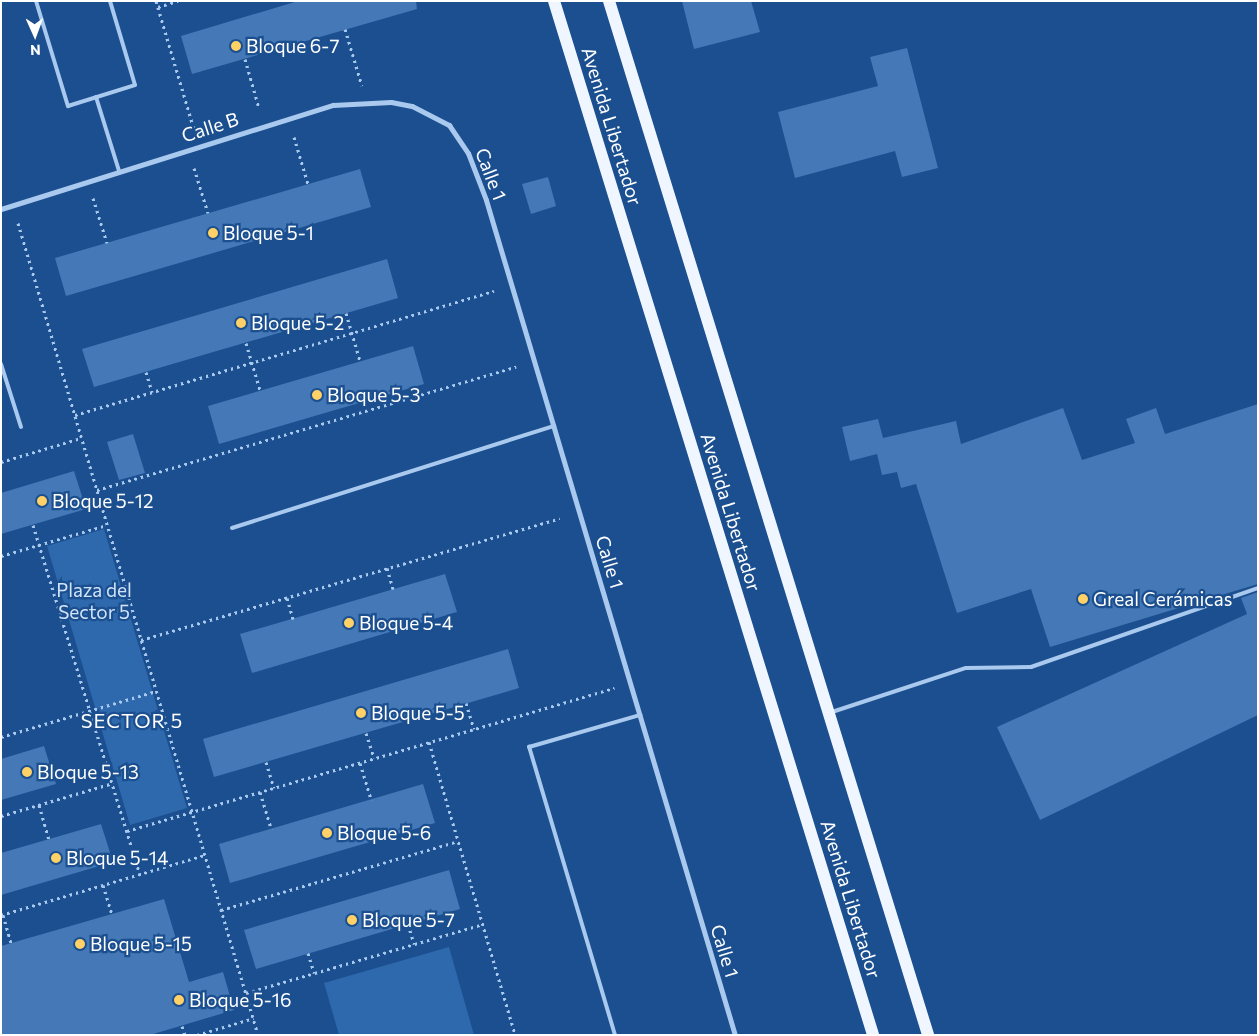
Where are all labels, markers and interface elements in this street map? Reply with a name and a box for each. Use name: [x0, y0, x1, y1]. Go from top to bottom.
north arrow: [10, 10, 60, 60]
place label: Bloque 6-7: [246, 35, 339, 57]
marker: Bloque 6-7: [230, 40, 242, 52]
text: N: [30, 42, 41, 59]
street label: Avenida Libertador: [577, 44, 647, 208]
street label: Calle B: [179, 107, 241, 147]
street label: Calle 1: [471, 145, 511, 203]
place label: Bloque 5-1: [223, 222, 314, 244]
marker: Bloque 5-1: [207, 227, 219, 239]
place label: Bloque 5-2: [251, 312, 344, 334]
marker: Bloque 5-2: [235, 317, 247, 329]
place label: Bloque 5-3: [327, 384, 421, 406]
marker: Bloque 5-3: [311, 389, 323, 401]
street label: Avenida Libertador: [696, 430, 766, 594]
place label: Bloque 5-12: [52, 490, 153, 512]
marker: Bloque 5-12: [36, 495, 48, 507]
street label: Calle 1: [591, 533, 629, 591]
park label: Plaza del Sector 5: [56, 579, 132, 623]
place label: Greal Cerámicas: [1093, 588, 1232, 610]
marker: Greal Cerámicas: [1077, 593, 1089, 605]
place label: Bloque 5-4: [359, 612, 453, 634]
marker: Bloque 5-4: [343, 617, 355, 629]
place label: Bloque 5-5: [371, 702, 465, 724]
marker: Bloque 5-5: [355, 707, 367, 719]
district label: SECTOR 5: [80, 708, 184, 732]
place label: Bloque 5-13: [37, 761, 139, 783]
marker: Bloque 5-13: [21, 766, 33, 778]
street label: Avenida Libertador: [816, 817, 886, 981]
place label: Bloque 5-6: [337, 822, 431, 844]
marker: Bloque 5-6: [321, 827, 333, 839]
place label: Bloque 5-14: [66, 847, 168, 869]
marker: Bloque 5-14: [50, 852, 62, 864]
place label: Bloque 5-7: [362, 909, 455, 931]
marker: Bloque 5-7: [346, 914, 358, 926]
street label: Calle 1: [706, 922, 744, 980]
place label: Bloque 5-15: [90, 933, 192, 955]
marker: Bloque 5-15: [74, 938, 86, 950]
place label: Bloque 5-16: [189, 989, 291, 1011]
marker: Bloque 5-16: [173, 994, 185, 1006]

